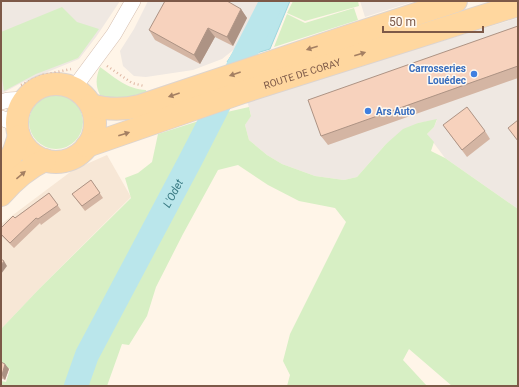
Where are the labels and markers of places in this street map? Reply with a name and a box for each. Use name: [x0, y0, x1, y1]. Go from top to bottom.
place label: Carrosseries Louédec: [409, 63, 466, 86]
marker: Carrosseries Louédec: [469, 69, 479, 79]
marker: Ars Auto: [363, 106, 373, 116]
place label: Ars Auto: [376, 106, 416, 117]

